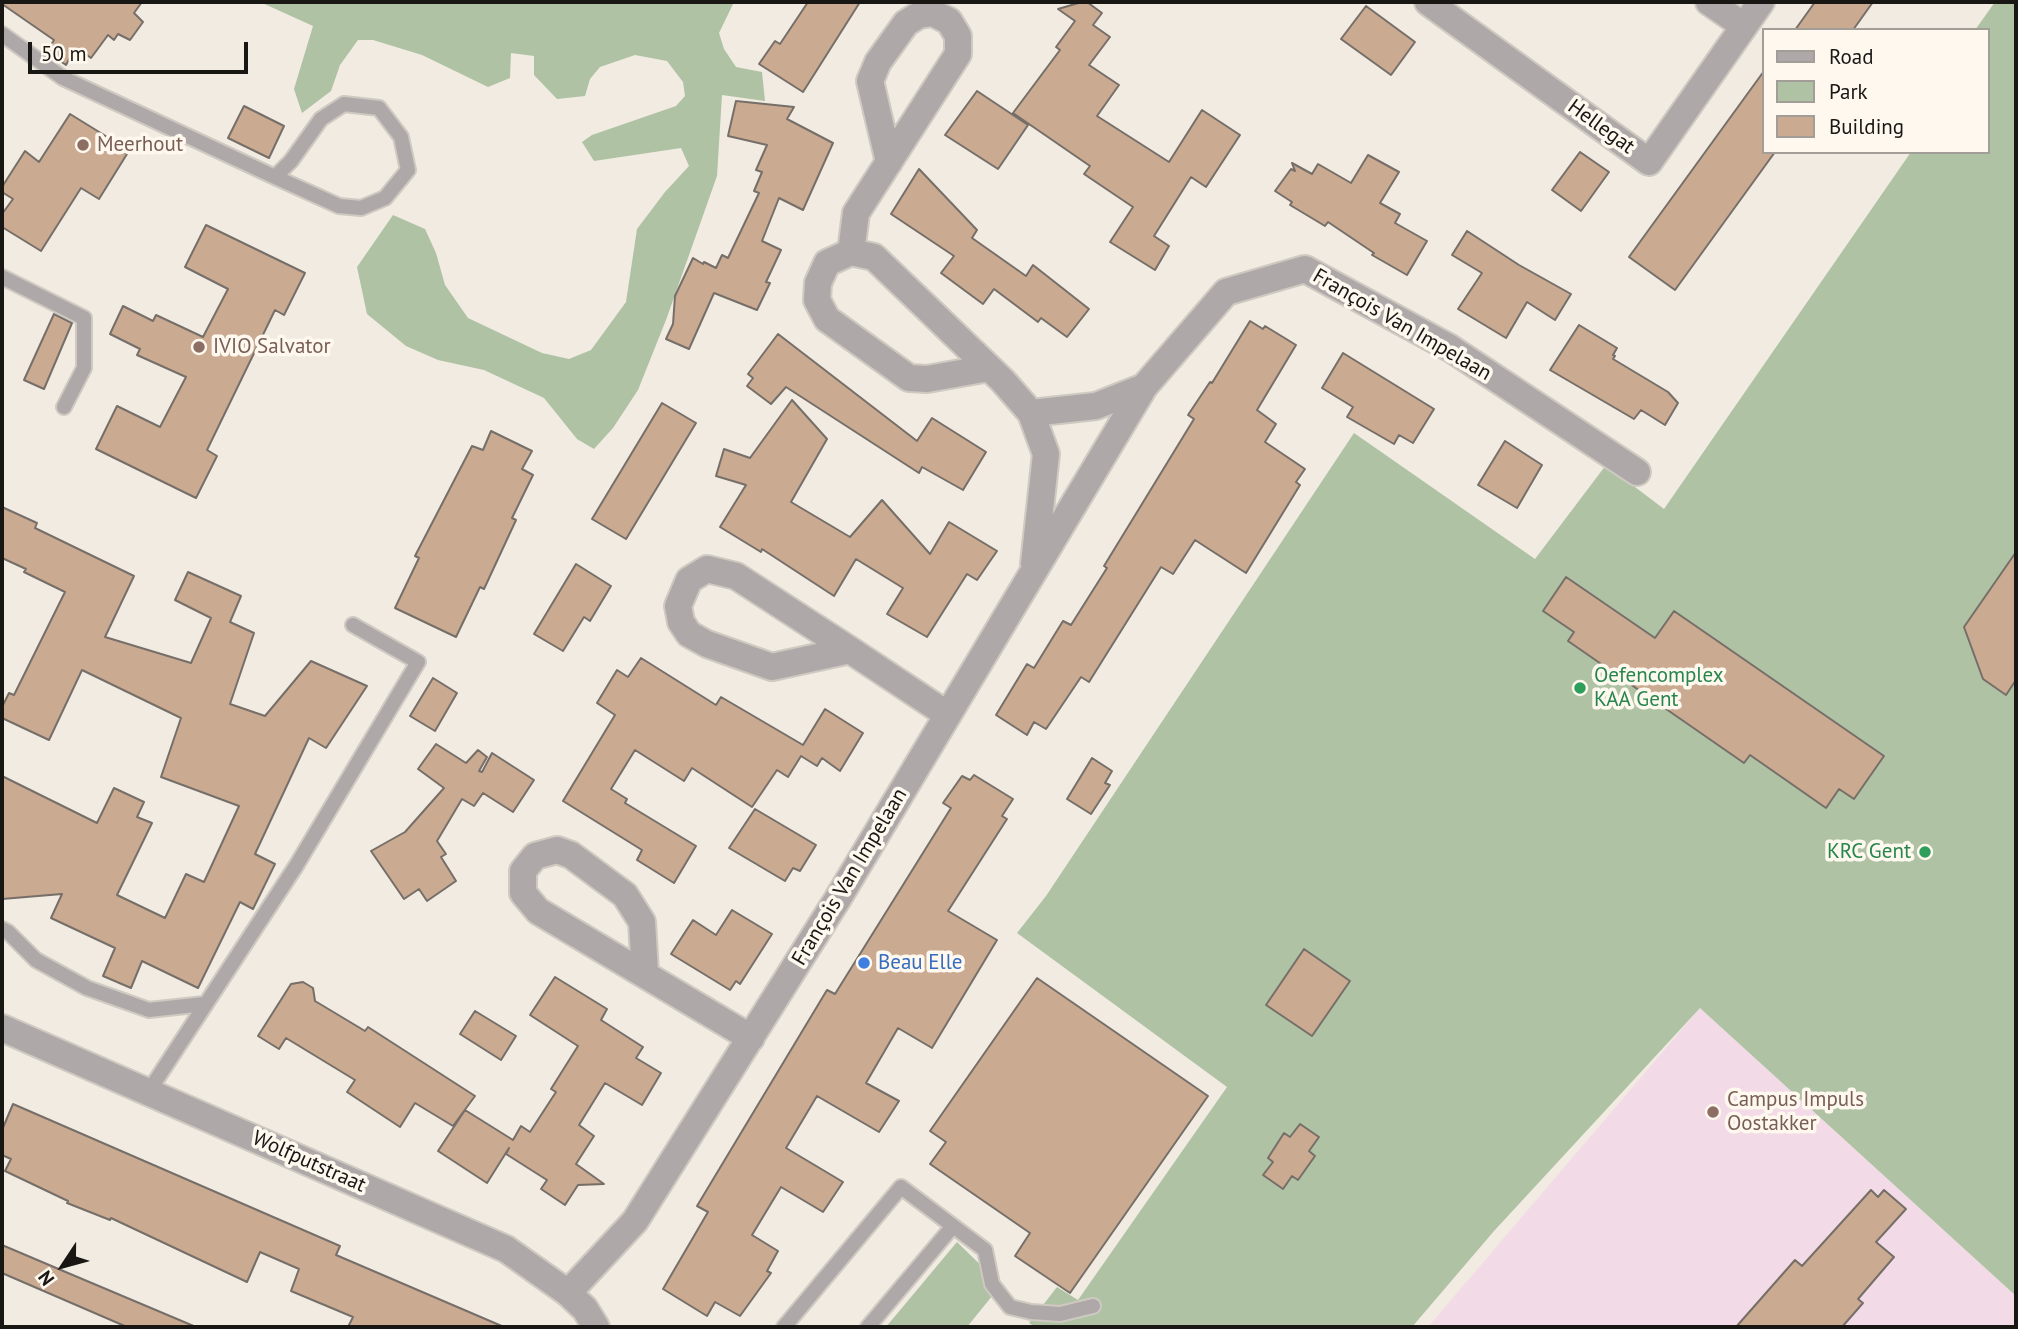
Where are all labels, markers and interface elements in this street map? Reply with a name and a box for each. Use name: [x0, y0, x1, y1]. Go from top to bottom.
scale bar: [32, 28, 252, 72]
legend: [1762, 28, 1990, 154]
text: 50 m: [41, 40, 87, 67]
text: Road: [1829, 43, 1873, 70]
text: Park: [1829, 78, 1868, 105]
street label: Hellegat: [1563, 94, 1639, 160]
text: Building: [1829, 113, 1904, 140]
place label: Meerhout: [97, 132, 183, 158]
marker: Meerhout: [75, 137, 91, 153]
street label: François Van Impelaan: [1308, 264, 1496, 386]
place label: IVIO Salvator: [213, 334, 331, 360]
marker: IVIO Salvator: [191, 339, 207, 355]
place label: Oefencomplex KAA Gent: [1594, 663, 1723, 713]
marker: Oefencomplex KAA Gent: [1572, 680, 1588, 696]
street label: François Van Impelaan: [787, 784, 913, 970]
place label: KRC Gent: [1827, 839, 1911, 865]
marker: KRC Gent: [1917, 844, 1933, 860]
place label: Beau Elle: [878, 950, 962, 976]
marker: Beau Elle: [856, 955, 872, 971]
place label: Campus Impuls Oostakker: [1727, 1087, 1864, 1137]
marker: Campus Impuls Oostakker: [1705, 1104, 1721, 1120]
street label: Wolfputstraat: [248, 1126, 370, 1198]
north arrow: [28, 1231, 98, 1301]
text: N: [33, 1266, 59, 1290]

